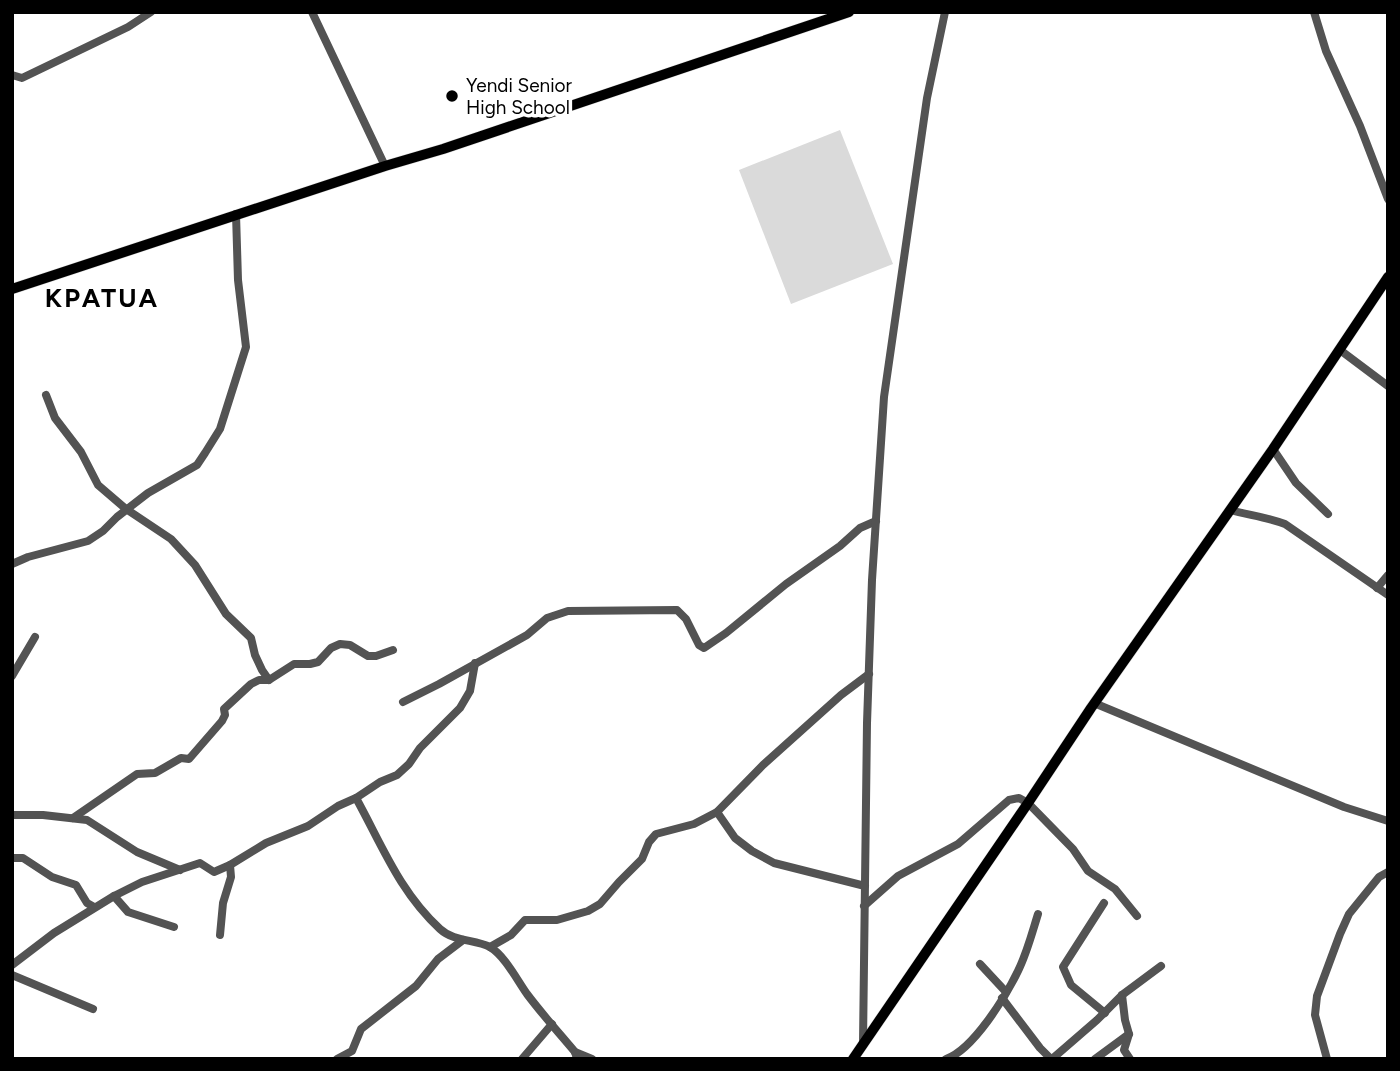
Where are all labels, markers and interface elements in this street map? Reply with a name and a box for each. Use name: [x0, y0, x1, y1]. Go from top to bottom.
place label: Yendi Senior High School: [466, 74, 573, 119]
marker: Yendi Senior High School: [444, 88, 460, 104]
district label: KPATUA: [45, 282, 159, 314]

